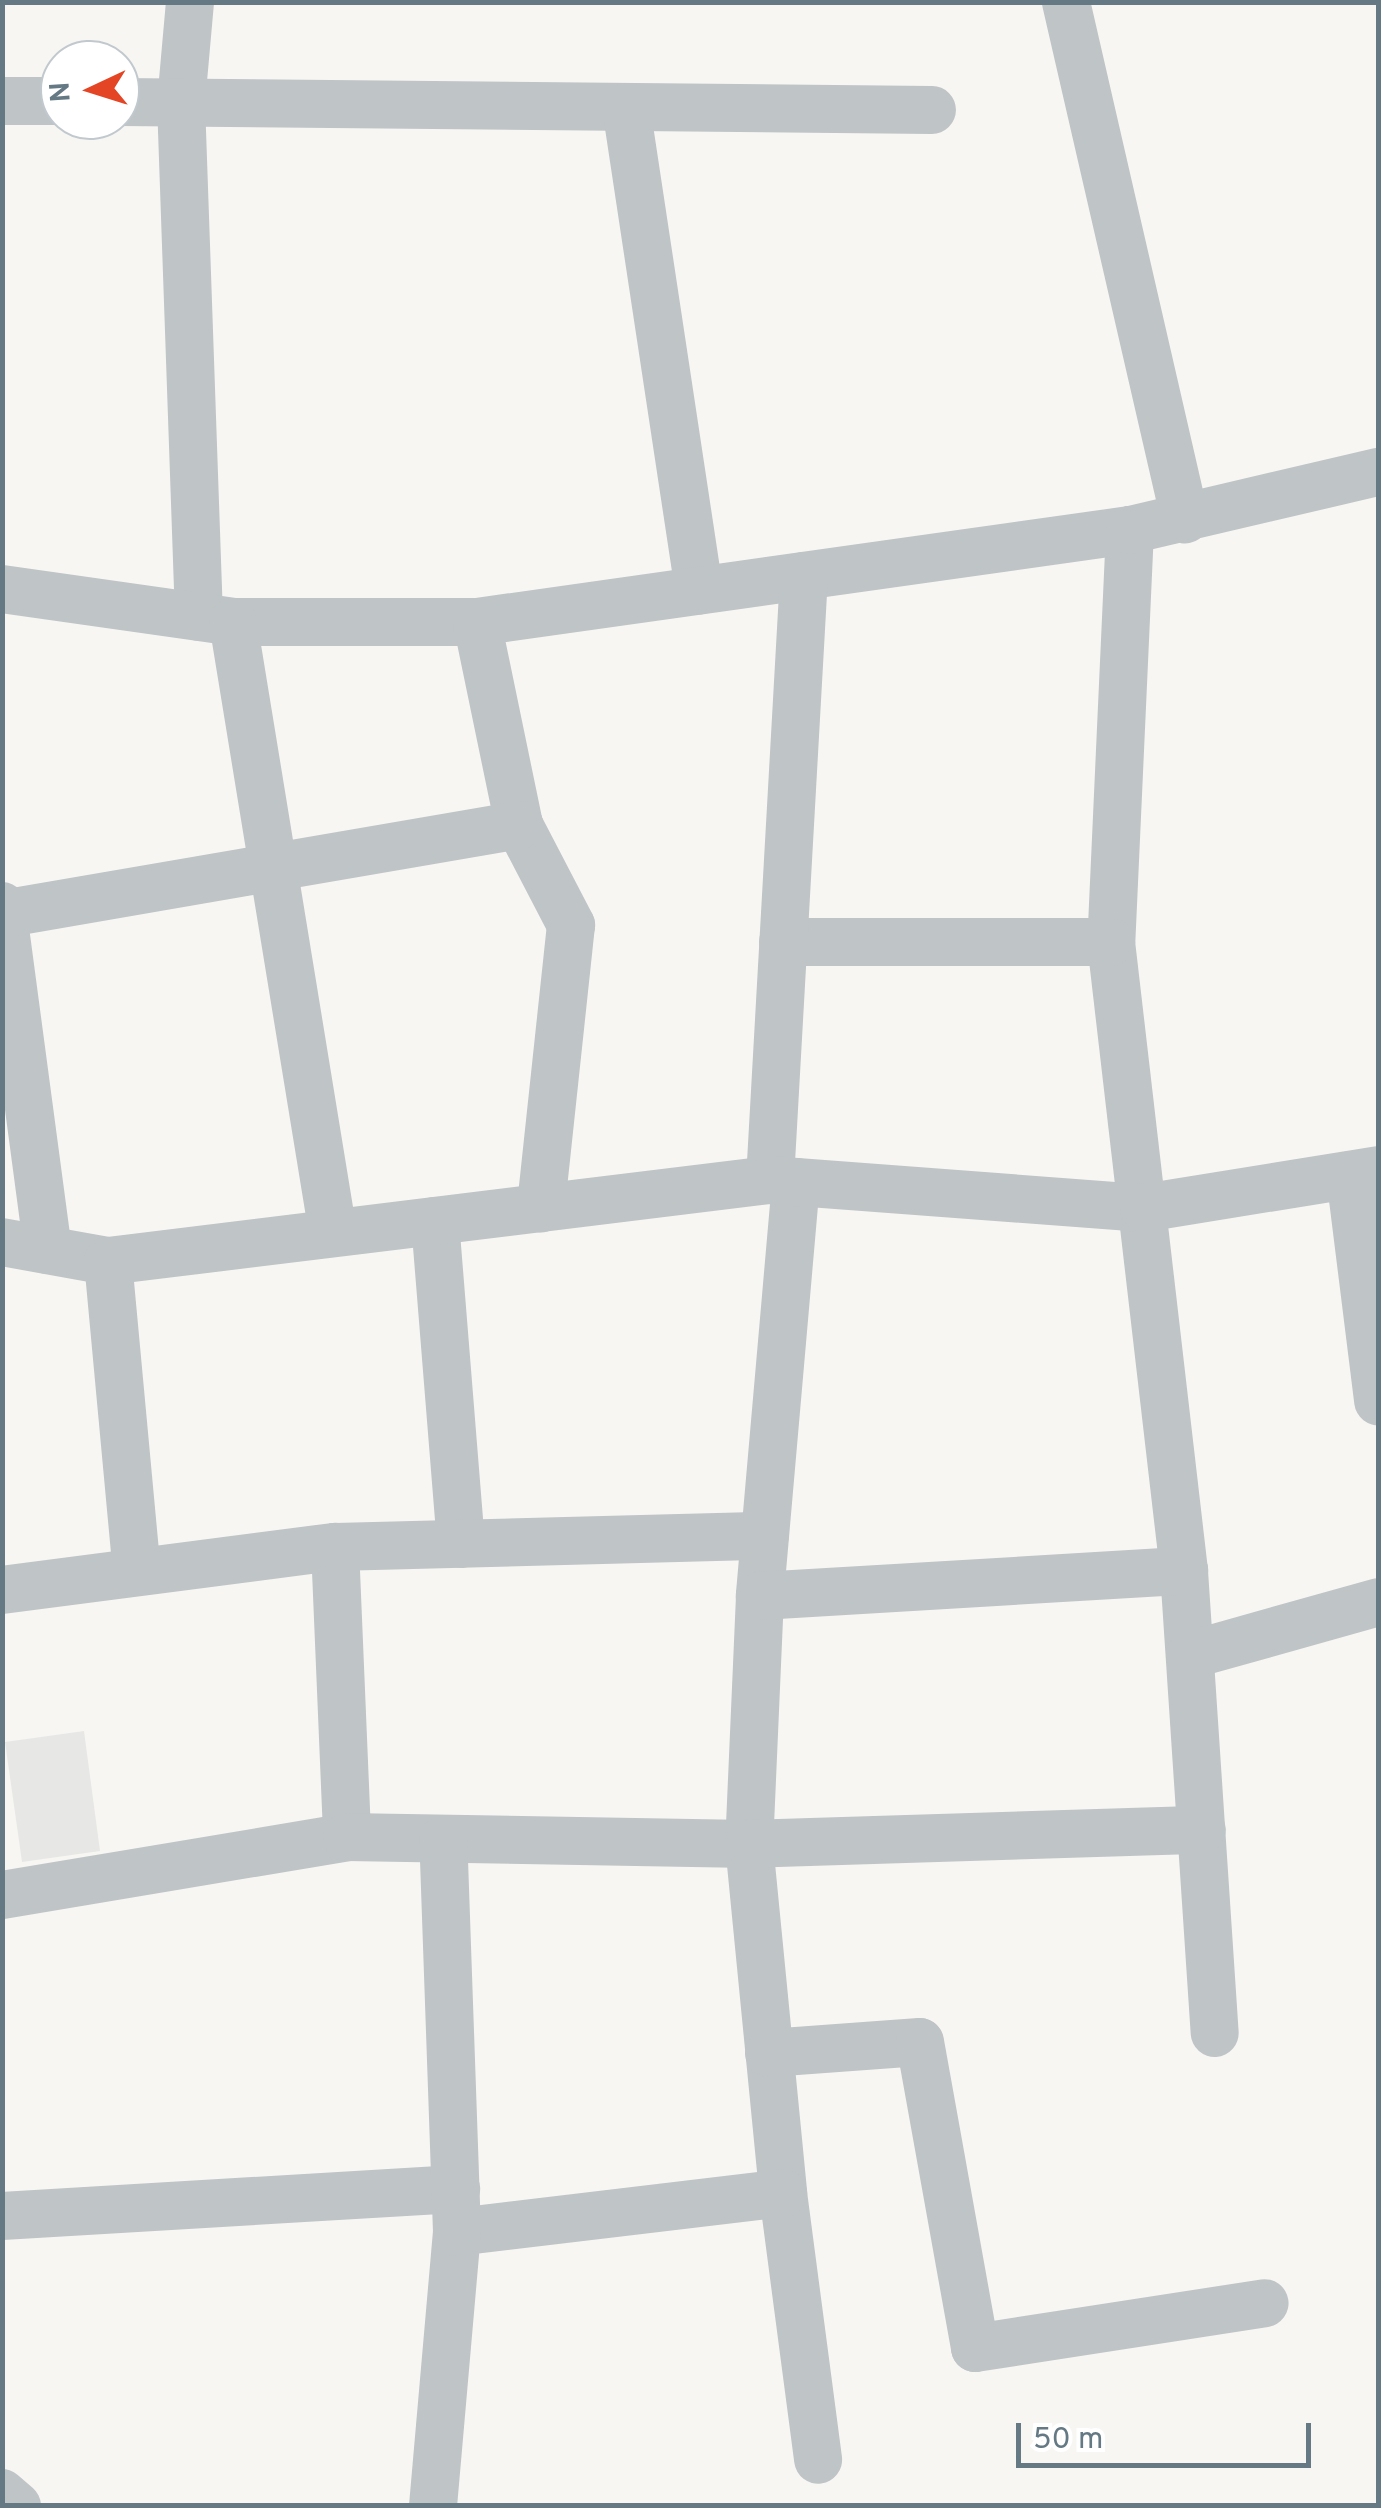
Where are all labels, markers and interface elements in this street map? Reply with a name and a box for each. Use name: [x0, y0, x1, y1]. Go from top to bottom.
north arrow: [40, 40, 140, 140]
text: N: [43, 81, 81, 103]
scale bar: [1021, 2403, 1316, 2465]
text: 50 m: [1033, 2422, 1103, 2459]

